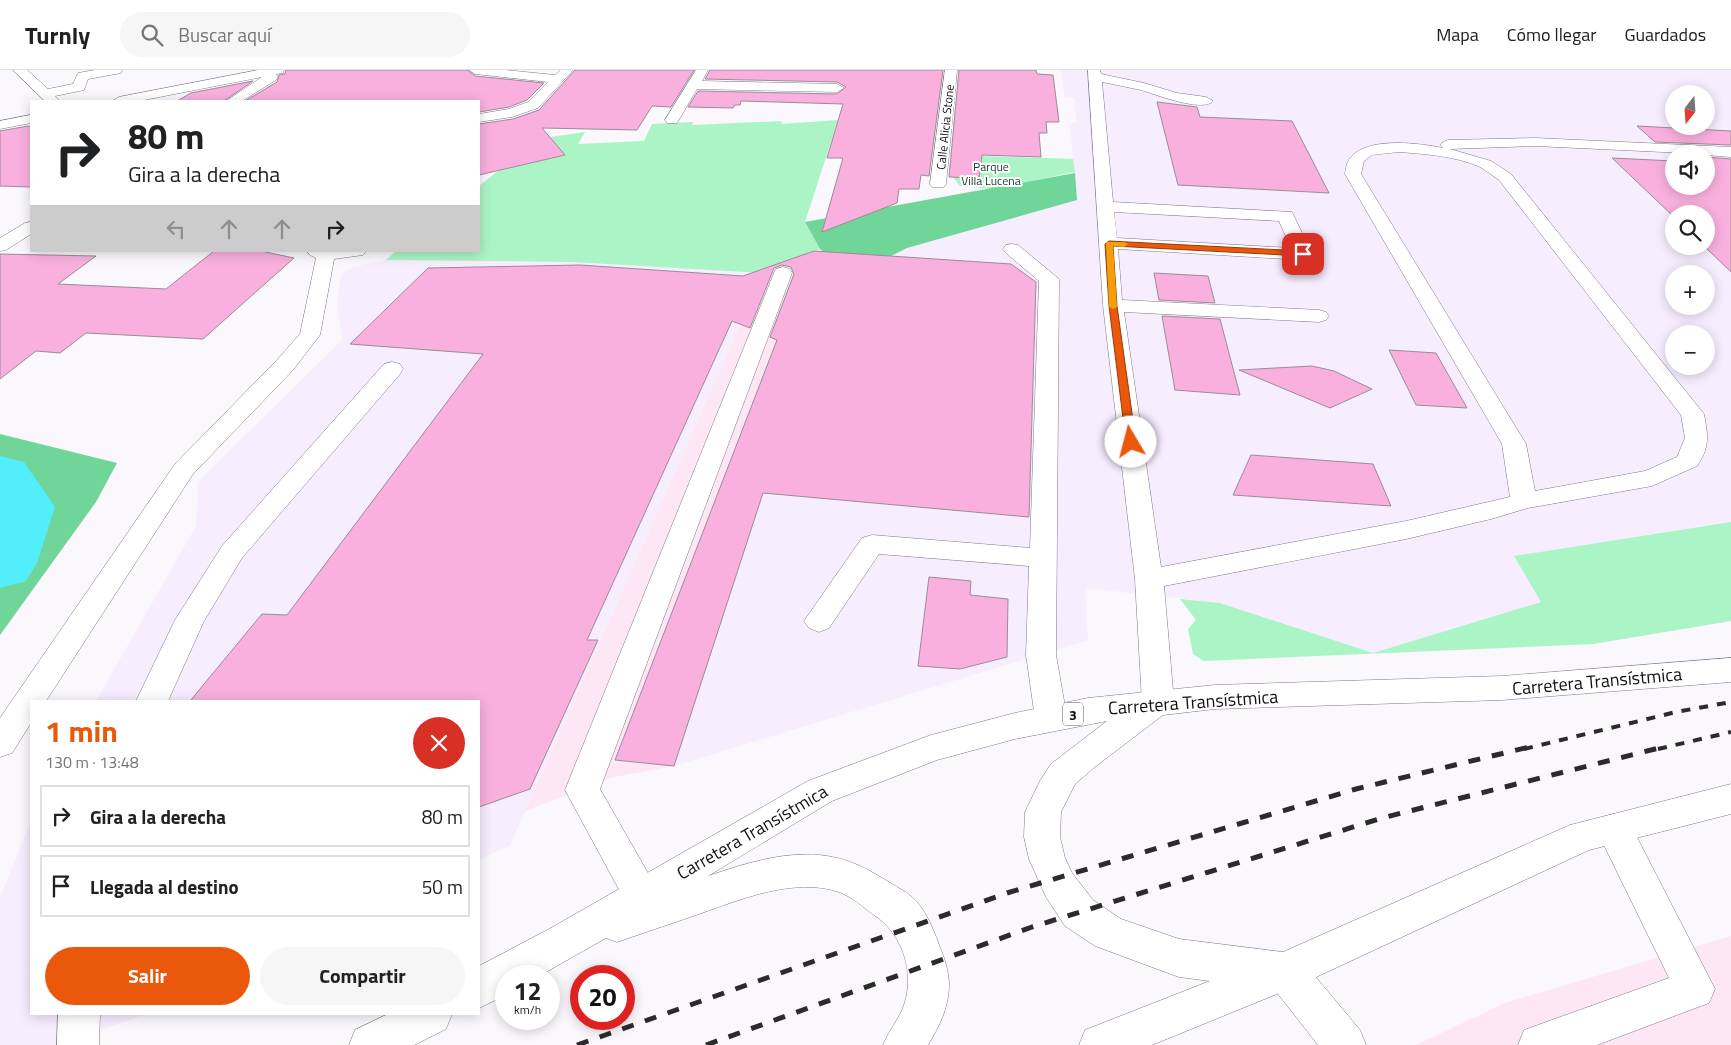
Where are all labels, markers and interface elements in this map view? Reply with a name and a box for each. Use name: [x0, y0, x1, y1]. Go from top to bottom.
search box: [120, 12, 470, 57]
text: Turnly: [25, 17, 90, 53]
text: Buscar aquí: [178, 20, 271, 49]
icon: search: [138, 21, 166, 49]
text: Mapa: [1436, 21, 1479, 48]
text: Cómo llegar: [1507, 21, 1596, 48]
text: Guardados: [1624, 21, 1706, 48]
street label: Calle Alicia Stone: [931, 84, 959, 170]
north arrow: [1665, 85, 1715, 135]
map controls: [1665, 85, 1715, 375]
text: 80 m: [128, 109, 204, 163]
icon: right: [45, 120, 110, 185]
button: sound: [1665, 145, 1715, 195]
text: Gira a la derecha: [128, 157, 280, 191]
park label: Parque Villa Lucena: [961, 157, 1021, 190]
button: search: [1665, 205, 1715, 255]
icon: left: [162, 215, 190, 243]
icon: ahead: [215, 215, 243, 243]
icon: ahead: [268, 215, 296, 243]
icon: right: [321, 215, 349, 243]
pin: [1282, 233, 1324, 275]
icon: arrive: [1289, 240, 1317, 268]
button: +: [1665, 265, 1715, 315]
button: −: [1665, 325, 1715, 375]
position arrow: [1104, 415, 1156, 467]
street label: Carretera Transístmica: [1511, 660, 1683, 702]
street label: Carretera Transístmica: [1107, 683, 1279, 721]
road number: 3: [1063, 703, 1083, 726]
text: 1 min: [45, 708, 118, 754]
button: close: [413, 717, 465, 769]
text: 130 m · 13:48: [45, 750, 139, 774]
street label: Carretera Transístmica: [671, 778, 833, 886]
icon: right: [47, 802, 75, 830]
text: Gira a la derecha: [90, 802, 226, 831]
text: 80 m: [422, 802, 463, 831]
icon: arrive: [47, 872, 75, 900]
text: Llegada al destino: [90, 872, 239, 901]
text: 50 m: [422, 872, 463, 901]
button: Salir: [45, 947, 250, 1005]
button: Compartir: [260, 947, 465, 1005]
speed limit sign: 20: [570, 965, 635, 1030]
text: 12: [513, 972, 542, 1010]
text: km/h: [514, 1000, 541, 1019]

